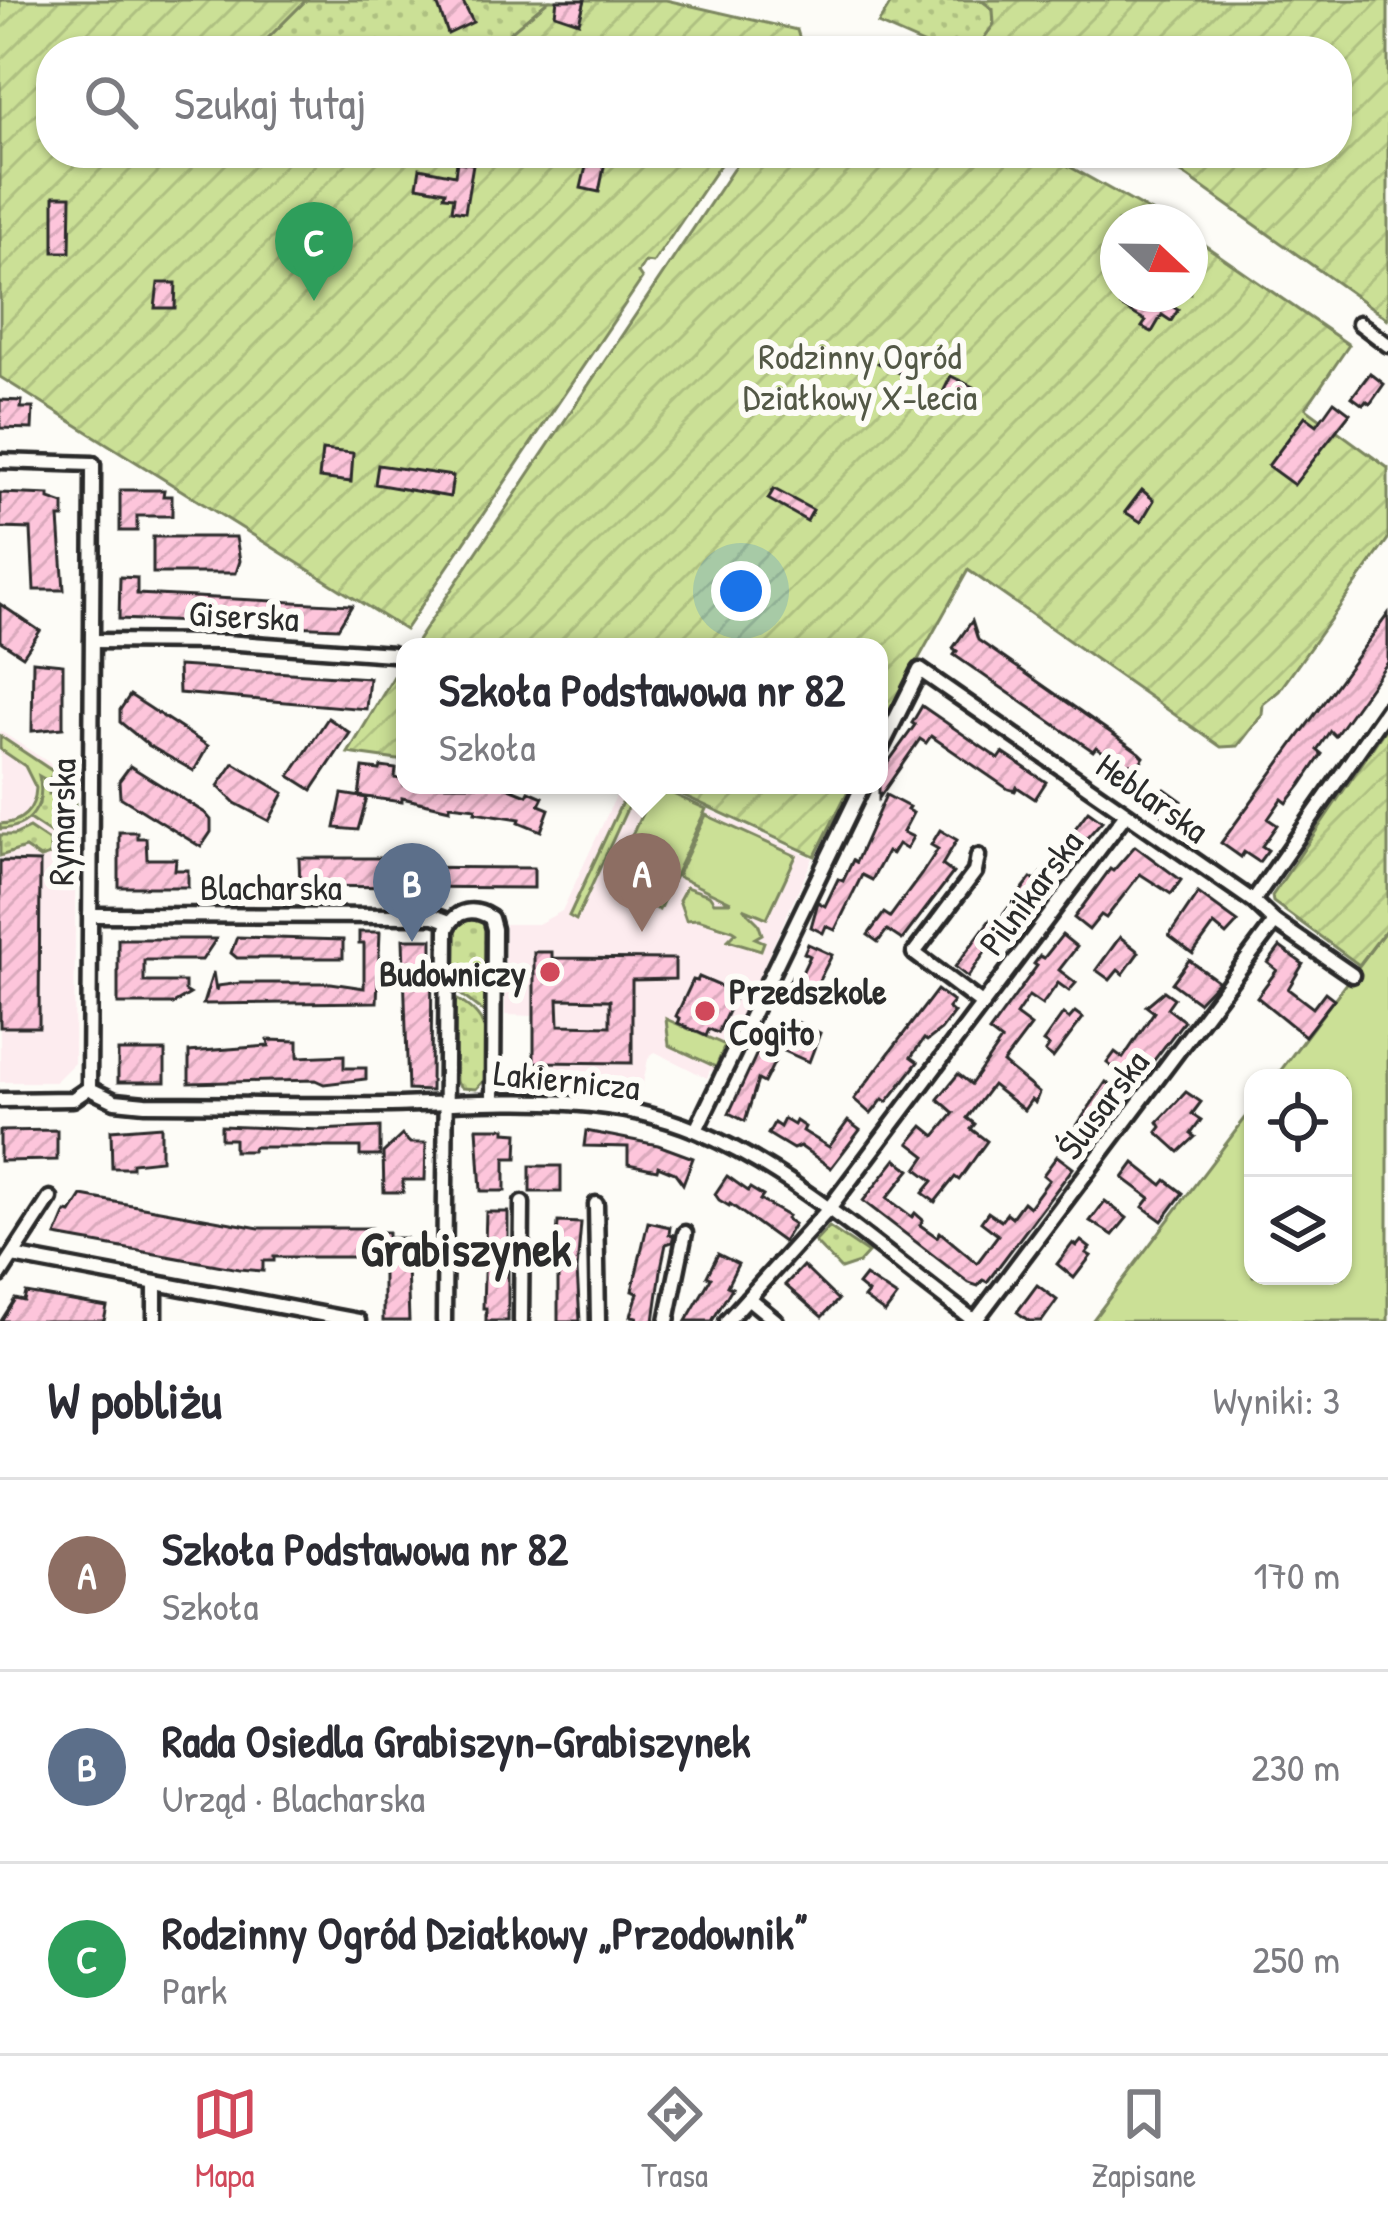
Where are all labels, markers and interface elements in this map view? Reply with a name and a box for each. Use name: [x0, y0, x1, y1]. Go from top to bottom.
search box: [36, 36, 1352, 168]
icon: search: [78, 69, 144, 135]
text: Szukaj tutaj: [174, 72, 366, 133]
pin: C: [275, 202, 353, 301]
north arrow: [1100, 204, 1208, 312]
park label: Rodzinny Ogród Działkowy X-lecia: [743, 331, 977, 421]
your location: [711, 561, 771, 621]
street label: Giserska: [188, 588, 300, 642]
popup: [396, 638, 888, 794]
text: Szkoła Podstawowa nr 82: [439, 659, 845, 720]
text: Szkoła: [439, 720, 536, 773]
street label: Heblarska: [1087, 741, 1219, 853]
street label: Rymarska: [35, 758, 87, 886]
street label: Pilnikarska: [967, 819, 1093, 965]
pin: A: [603, 833, 681, 932]
pin: B: [373, 843, 451, 942]
street label: Blacharska: [200, 862, 342, 911]
place label: Budowniczy: [379, 948, 526, 998]
marker: Budowniczy: [537, 959, 563, 985]
place label: Przedszkole Cogito: [729, 966, 887, 1057]
marker: Przedszkole Cogito: [692, 998, 718, 1024]
street label: Ślusarska: [1045, 1039, 1159, 1169]
street label: Lakiernicza: [492, 1047, 642, 1111]
map controls: [1244, 1069, 1352, 1285]
button: locate: [1244, 1069, 1352, 1177]
button: layers: [1244, 1177, 1352, 1285]
district label: Grabiszynek: [361, 1216, 572, 1282]
text: W pobliżu: [48, 1365, 222, 1434]
text: Wyniki: 3: [1213, 1373, 1340, 1426]
text: Szkoła Podstawowa nr 82: [162, 1518, 568, 1579]
text: A: [77, 1548, 97, 1601]
text: 170 m: [1254, 1548, 1340, 1601]
text: Szkoła: [162, 1579, 259, 1632]
text: Rada Osiedla Grabiszyn-Grabiszynek: [162, 1710, 751, 1771]
text: B: [77, 1740, 97, 1793]
text: 230 m: [1251, 1740, 1340, 1793]
text: Urząd · Blacharska: [162, 1771, 425, 1824]
text: Rodzinny Ogród Działkowy „Przodownik”: [162, 1902, 807, 1963]
text: C: [76, 1932, 98, 1985]
text: 250 m: [1252, 1932, 1340, 1985]
text: Park: [162, 1963, 227, 2016]
tab: Mapa: [192, 2081, 258, 2197]
tab: Trasa: [641, 2081, 708, 2197]
tab: Zapisane: [1091, 2081, 1196, 2197]

